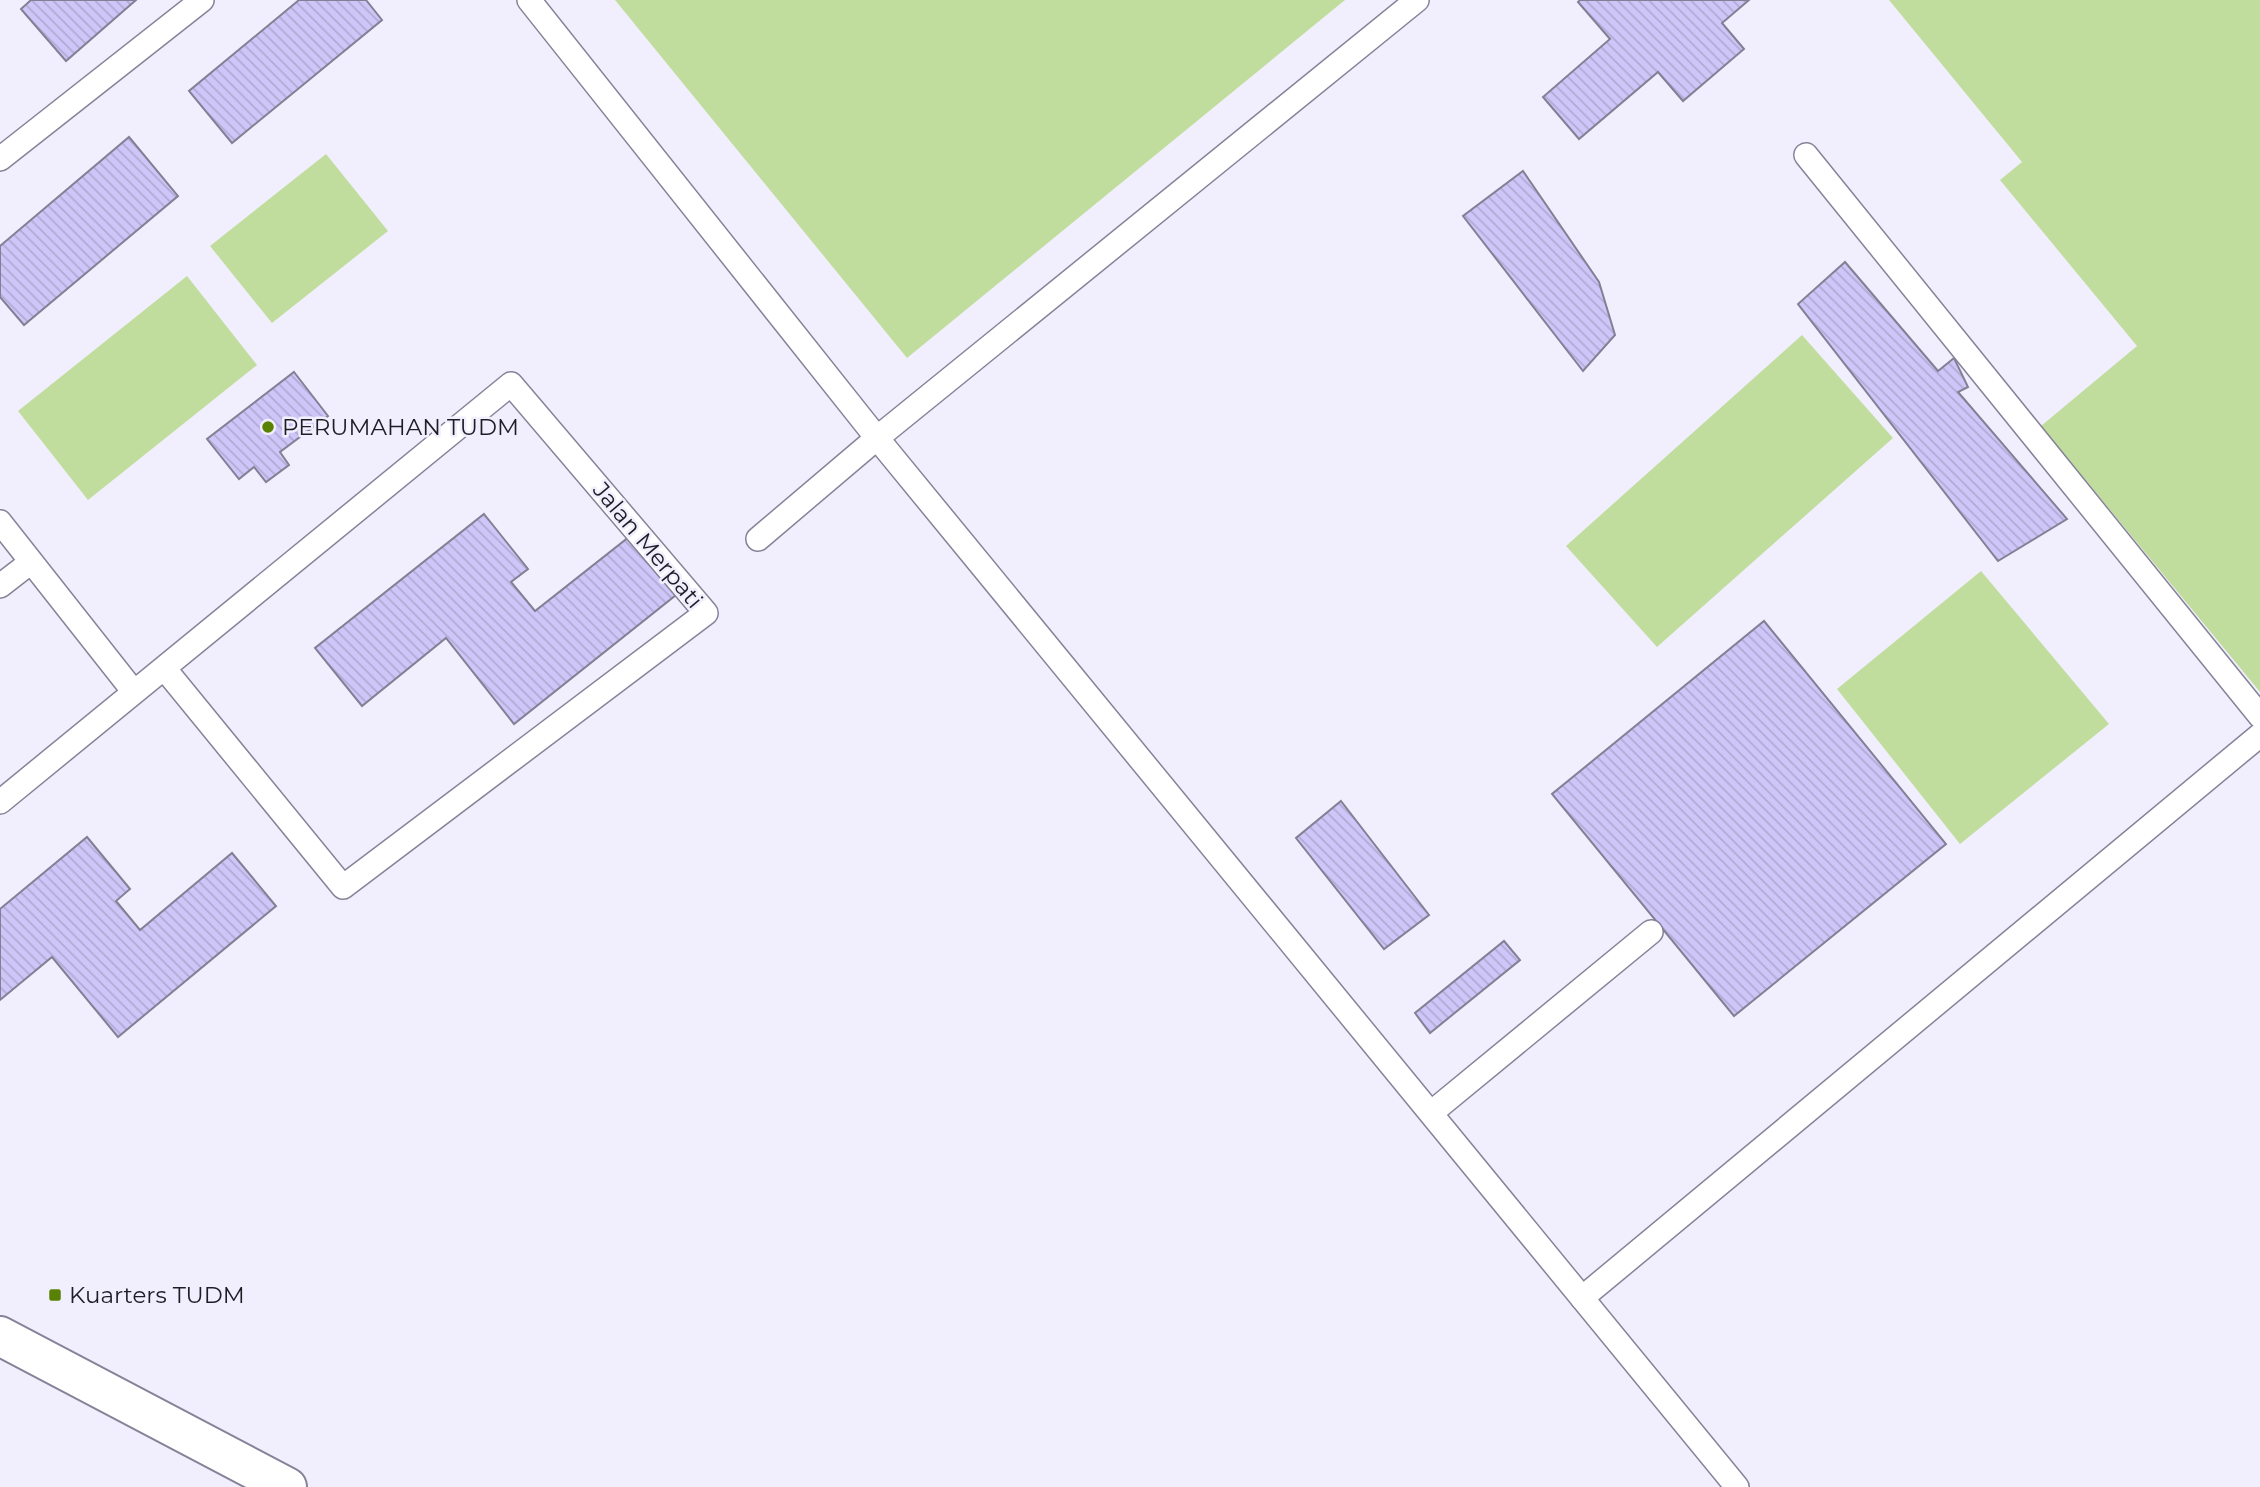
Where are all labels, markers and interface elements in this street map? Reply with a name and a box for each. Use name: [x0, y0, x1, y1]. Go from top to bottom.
place label: PERUMAHAN TUDM: [282, 413, 519, 441]
marker: PERUMAHAN TUDM: [260, 419, 276, 435]
street label: Jalan Merpati: [587, 476, 709, 614]
place label: Kuarters TUDM: [69, 1281, 245, 1309]
marker: Kuarters TUDM: [47, 1287, 63, 1303]

